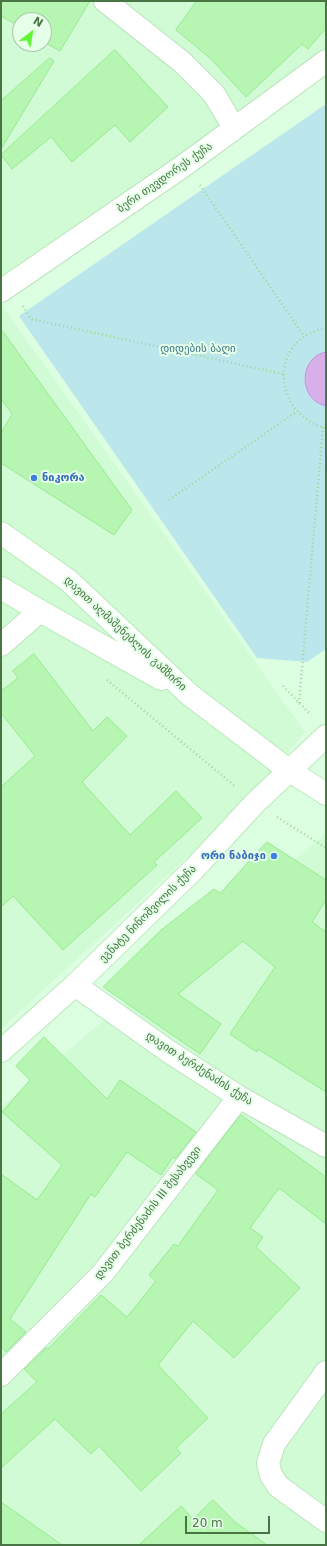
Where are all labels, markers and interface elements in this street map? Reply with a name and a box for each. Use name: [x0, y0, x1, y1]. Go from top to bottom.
north arrow: [12, 12, 52, 52]
text: N: [31, 14, 45, 30]
street label: ბერი თევდორეს ქუჩა: [115, 140, 215, 216]
park label: დიდების ბაღი: [160, 342, 236, 356]
place label: ნიკორა: [42, 471, 85, 485]
marker: ნიკორა: [29, 473, 39, 483]
street label: დავით აღმაშენებლის გამზირი: [61, 574, 189, 694]
place label: ორი ნაბიჯი: [201, 849, 266, 863]
marker: ორი ნაბიჯი: [269, 851, 279, 861]
street label: ეგნატე ნინოშვილის ქუჩა: [97, 863, 199, 965]
street label: დავით ბერძენაძის ქუჩა: [143, 1030, 255, 1108]
street label: დავით ბერძენაძის III შესახვევი: [92, 1144, 204, 1282]
scale bar: [187, 1508, 272, 1534]
text: 20 m: [192, 1516, 223, 1530]

